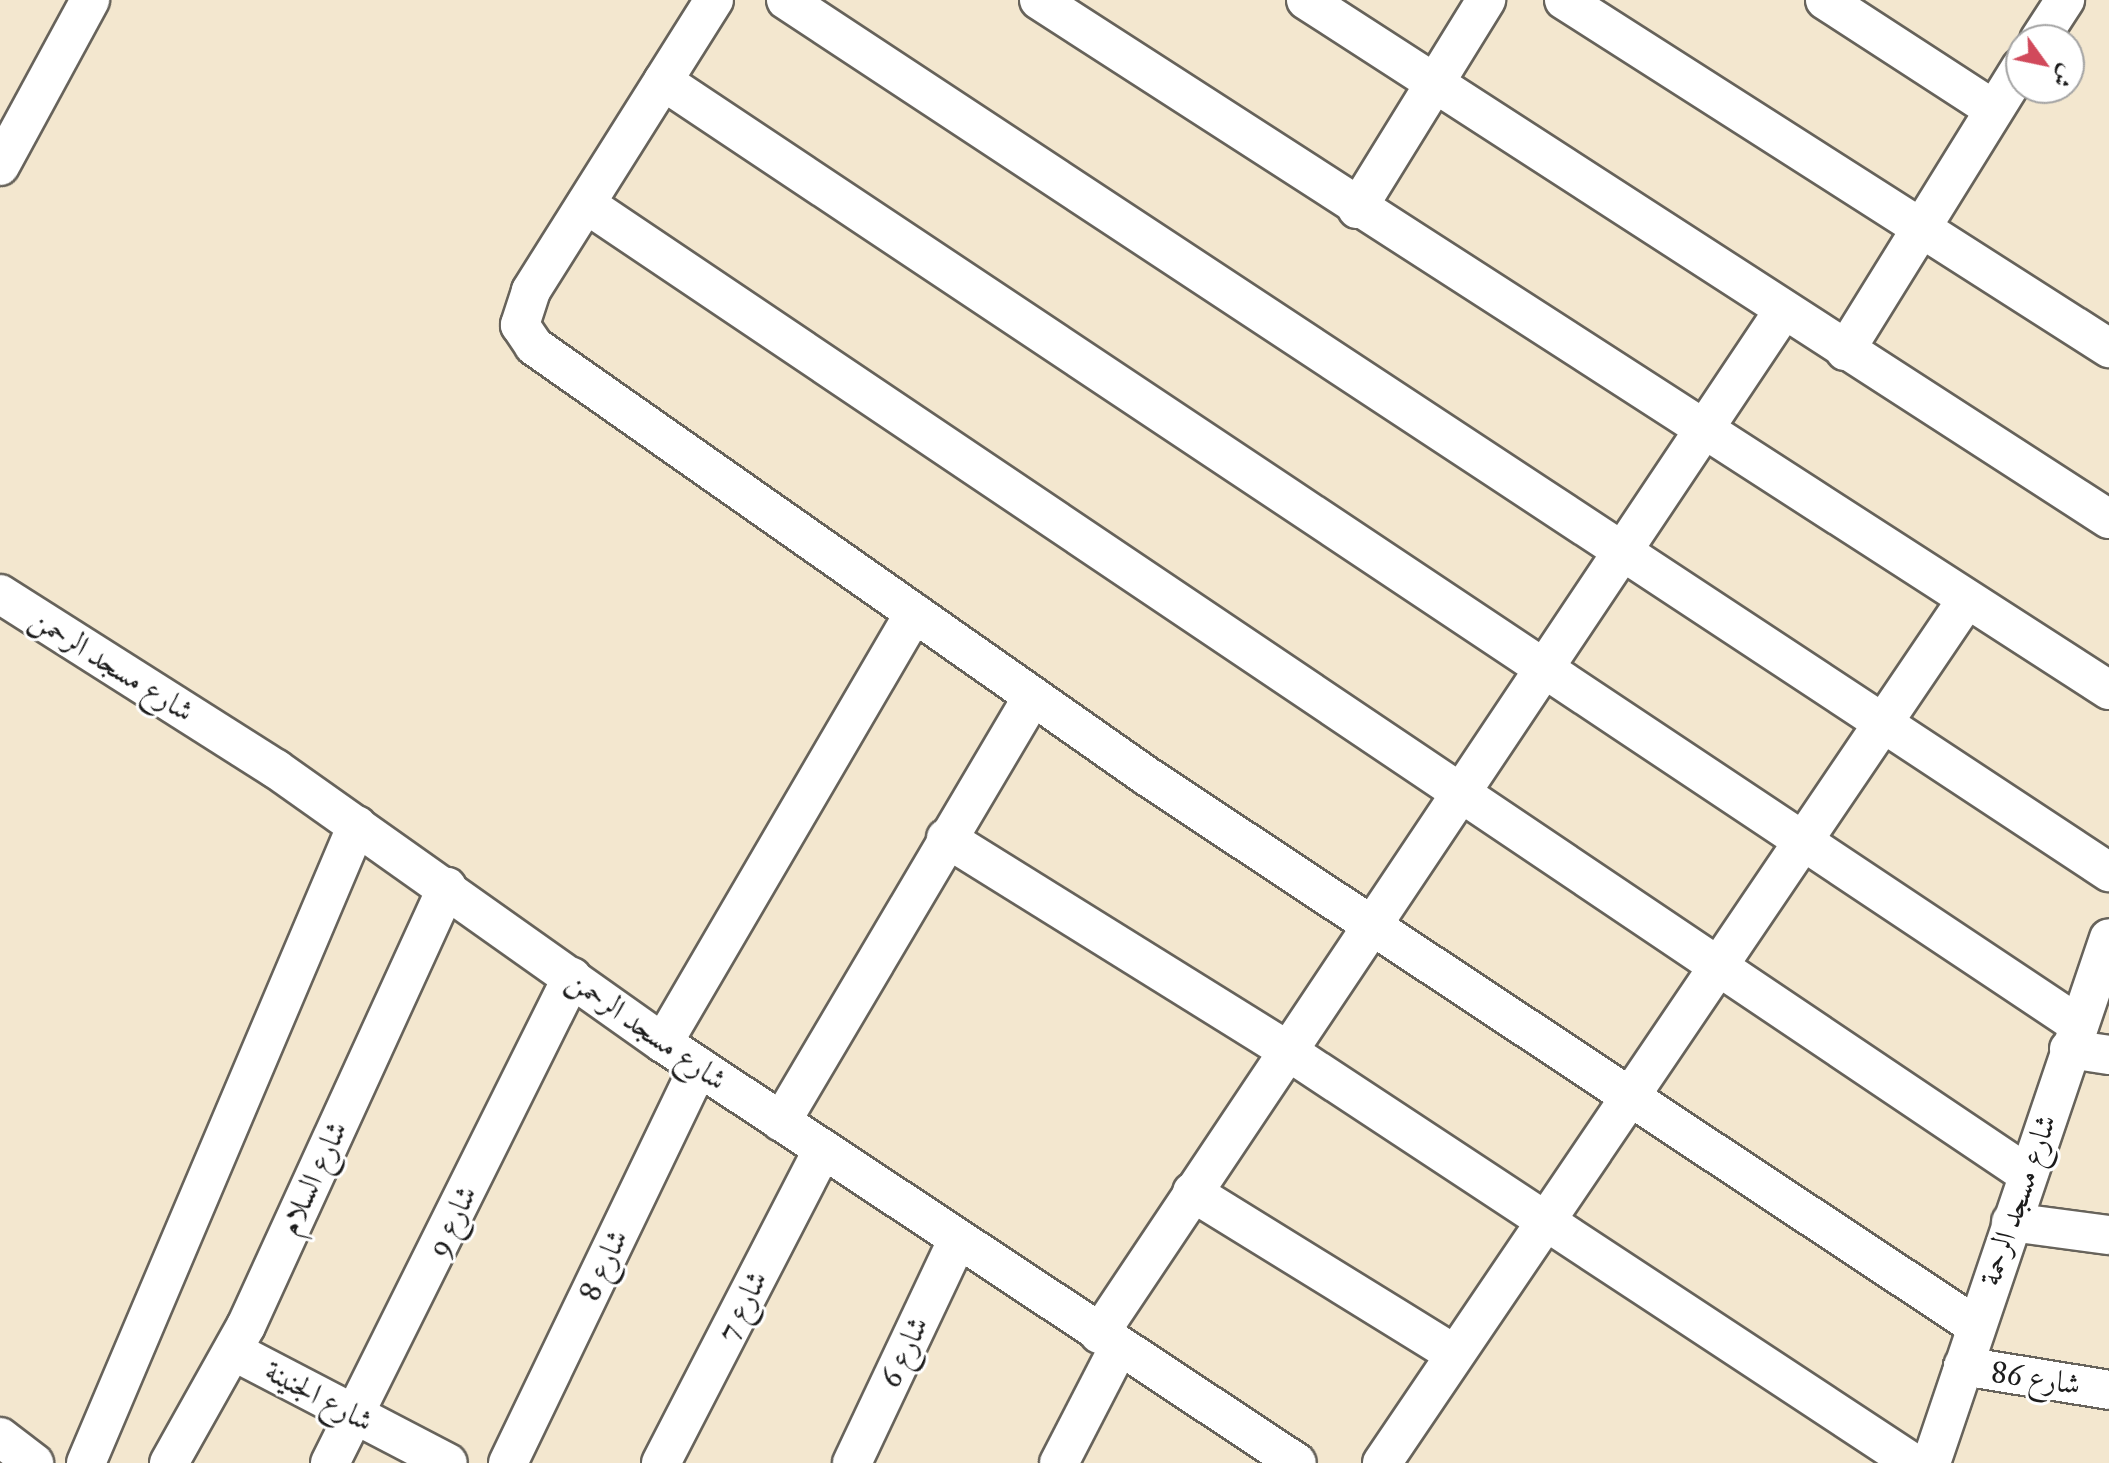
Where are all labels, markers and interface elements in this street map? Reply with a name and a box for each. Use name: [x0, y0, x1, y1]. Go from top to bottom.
north arrow: [2005, 24, 2085, 104]
text: ش: [2047, 60, 2081, 93]
street label: شارع مسجد الرحمن: [24, 600, 200, 730]
street label: شارع مسجد الرحمن: [561, 962, 733, 1098]
street label: شارع مسجد الرحمة: [1972, 1110, 2064, 1290]
street label: شارع السلام: [271, 1115, 355, 1241]
street label: شارع 9: [419, 1180, 485, 1262]
street label: شارع 8: [570, 1224, 636, 1306]
street label: شارع 7: [709, 1265, 775, 1347]
street label: شارع 6: [872, 1311, 936, 1393]
street label: شارع الجنينة: [259, 1353, 379, 1439]
street label: شارع 86: [1989, 1353, 2083, 1403]

